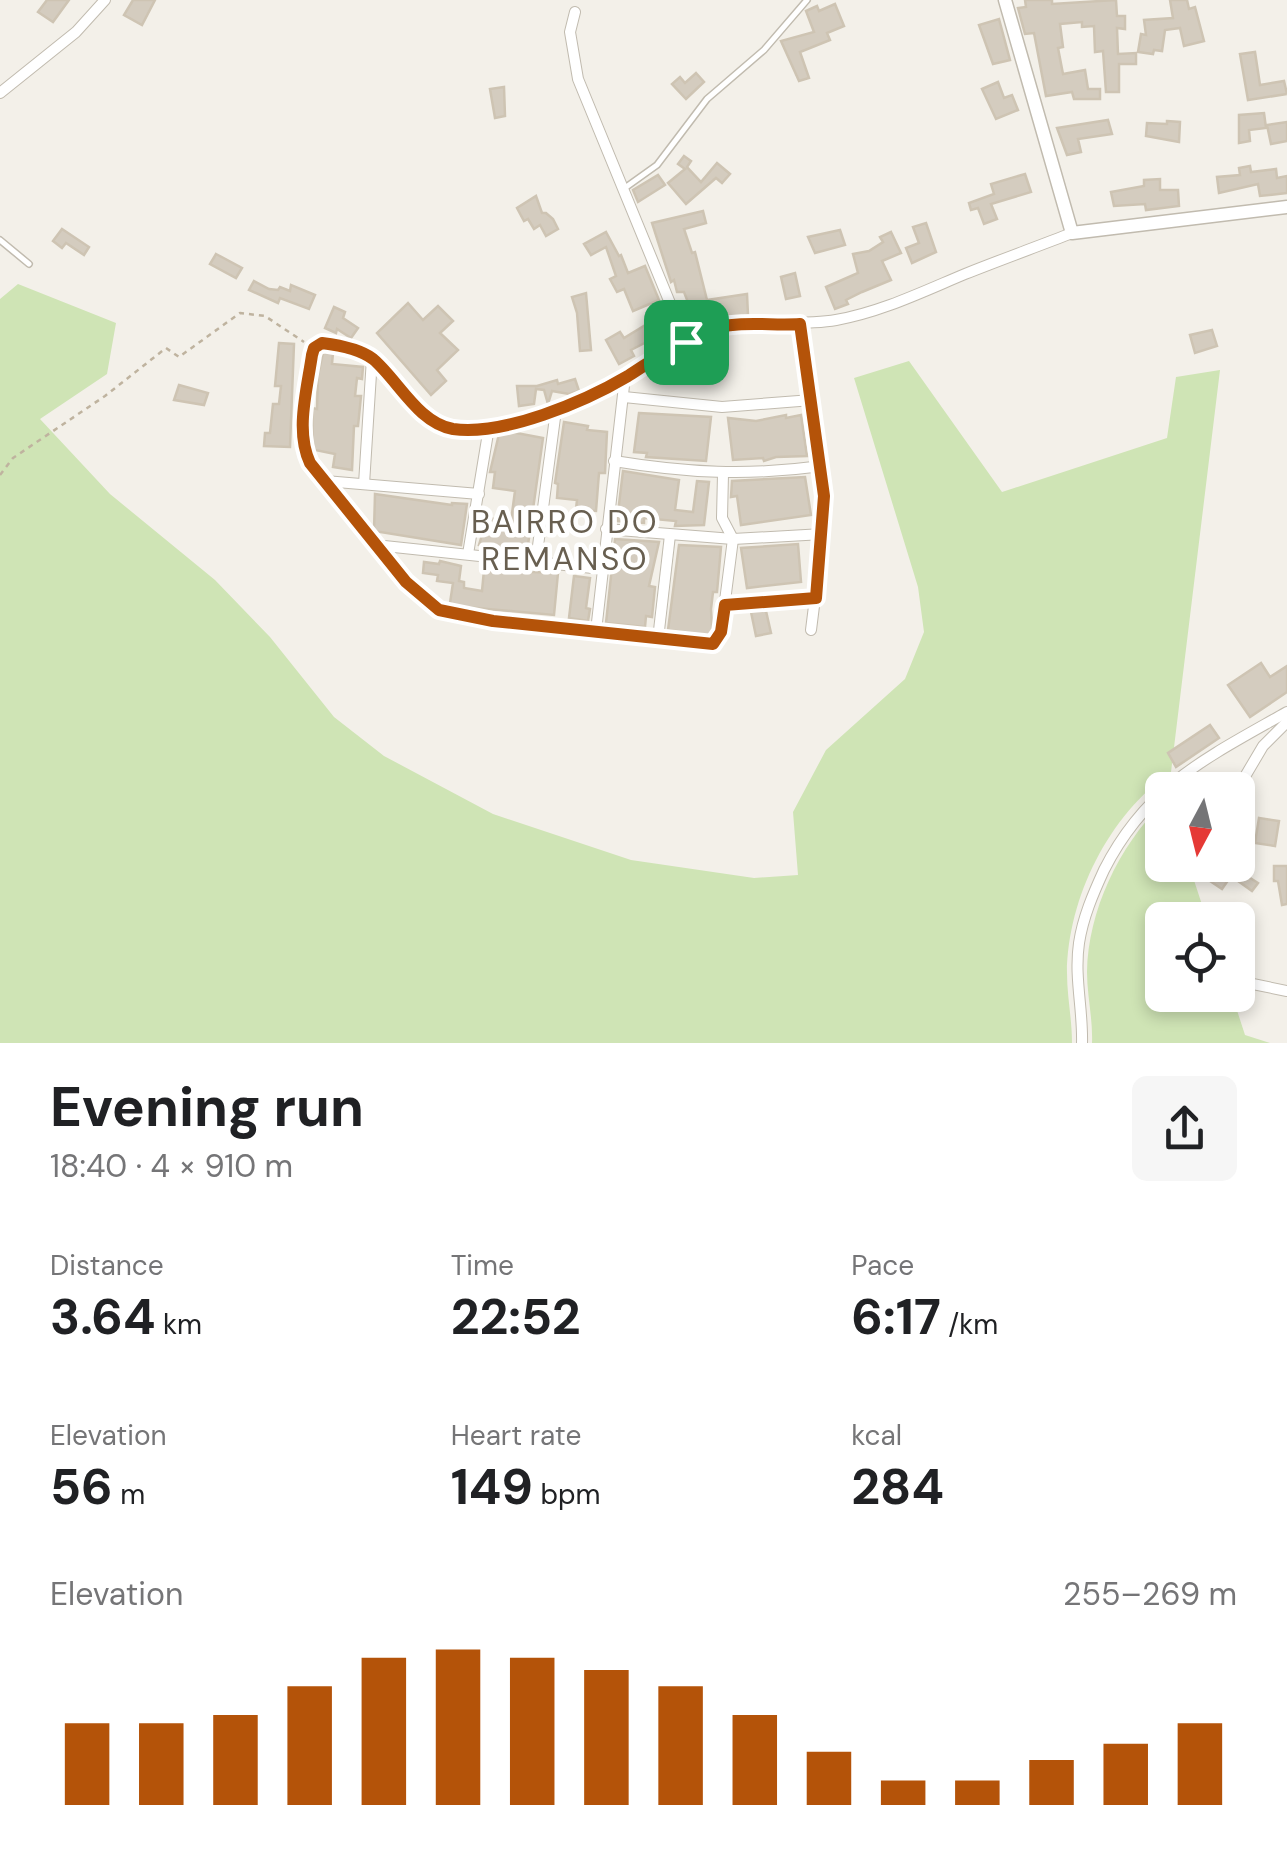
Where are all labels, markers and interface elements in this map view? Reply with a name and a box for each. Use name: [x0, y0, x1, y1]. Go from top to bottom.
pin: [644, 300, 729, 385]
icon: arrive: [659, 315, 714, 370]
district label: BAIRRO DO REMANSO: [471, 501, 659, 580]
north arrow: [1145, 772, 1255, 882]
map controls: [1145, 772, 1255, 1012]
button: locate: [1145, 902, 1255, 1012]
text: Evening run: [50, 1071, 364, 1143]
button: share: [1132, 1076, 1237, 1181]
text: 18:40 · 4 × 910 m: [50, 1145, 293, 1187]
text: Distance: [50, 1247, 164, 1284]
text: Time: [451, 1247, 514, 1284]
text: Pace: [851, 1247, 914, 1284]
text: 3.64: [50, 1284, 155, 1350]
text: 22:52: [451, 1284, 581, 1350]
text: 6:17: [851, 1284, 941, 1350]
text: km: [155, 1306, 202, 1343]
text: /km: [941, 1306, 998, 1343]
text: Elevation: [50, 1417, 167, 1454]
text: Heart rate: [451, 1417, 581, 1454]
text: kcal: [851, 1417, 902, 1454]
text: 56: [50, 1454, 113, 1520]
text: 149: [451, 1454, 533, 1520]
text: 284: [851, 1454, 944, 1520]
text: m: [113, 1476, 145, 1513]
text: bpm: [533, 1476, 601, 1513]
text: Elevation: [50, 1573, 183, 1615]
text: 255–269 m: [1063, 1573, 1237, 1615]

